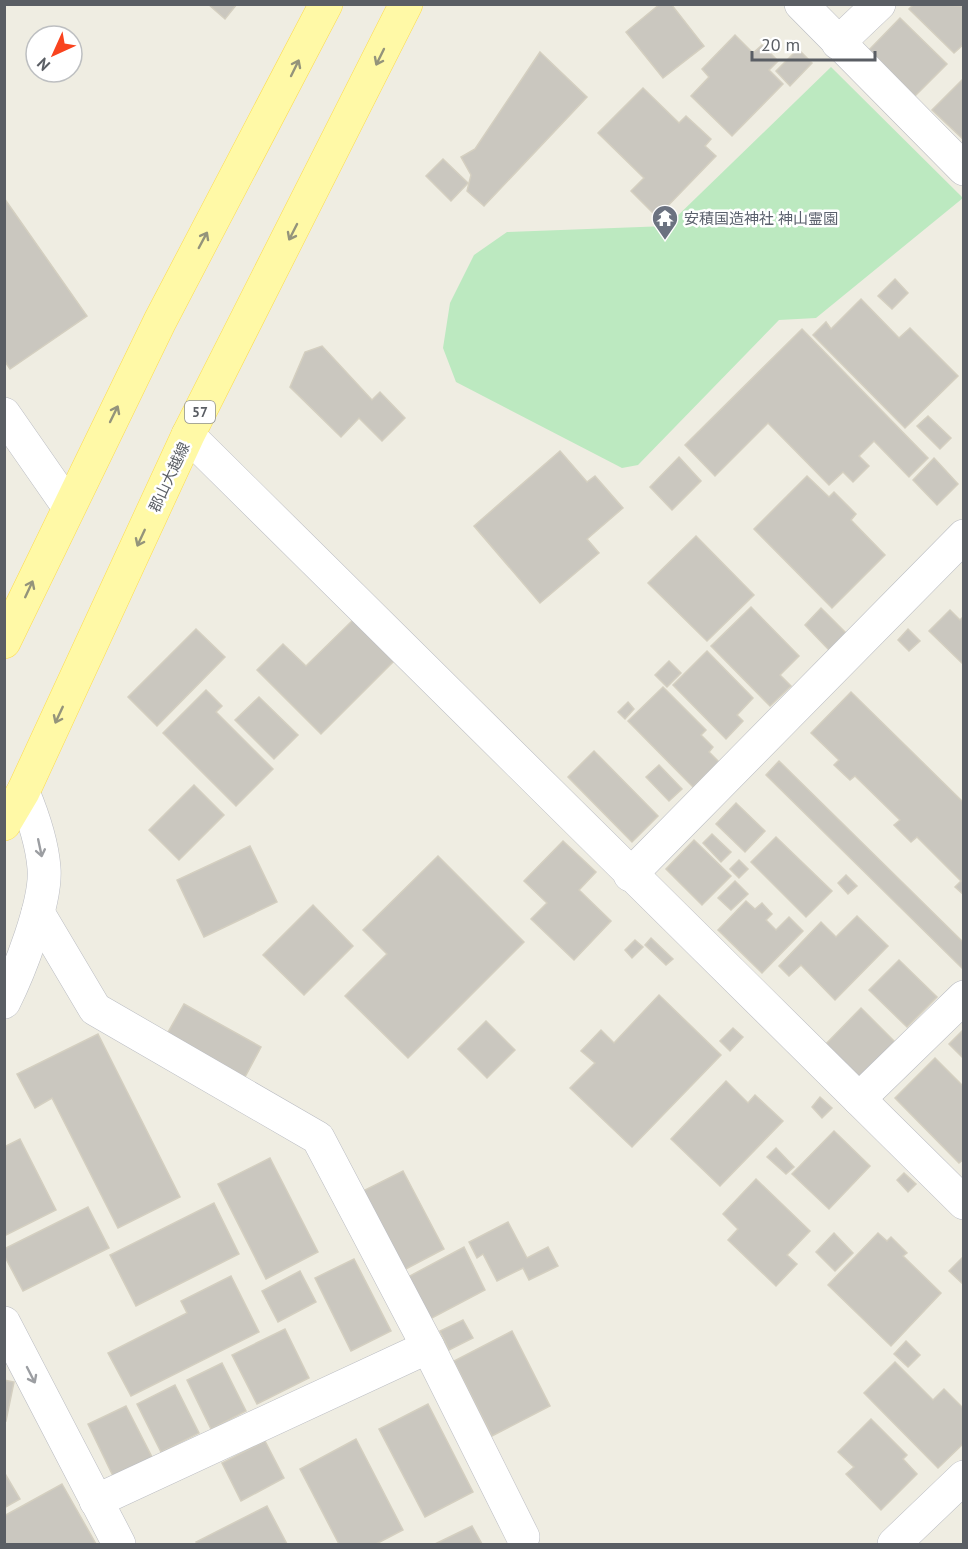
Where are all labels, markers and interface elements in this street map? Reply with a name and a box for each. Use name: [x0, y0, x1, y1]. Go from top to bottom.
north arrow: [24, 24, 84, 84]
scale bar: [752, 24, 875, 62]
text: 20 m: [761, 33, 800, 56]
one-way arrow: [373, 48, 385, 66]
text: N: [33, 54, 54, 75]
one-way arrow: [289, 60, 301, 77]
temple icon: 安積国造神社 神山霊園: [650, 203, 680, 241]
place label: 安積国造神社 神山霊園: [684, 209, 838, 228]
one-way arrow: [287, 222, 298, 240]
one-way arrow: [197, 232, 209, 249]
road number: 57: [185, 401, 215, 423]
one-way arrow: [109, 405, 120, 423]
street label: 郡山大越線: [145, 439, 193, 515]
one-way arrow: [134, 528, 146, 546]
one-way arrow: [24, 581, 36, 599]
one-way arrow: [52, 705, 64, 723]
one-way arrow: [35, 838, 46, 857]
one-way arrow: [26, 1366, 38, 1384]

